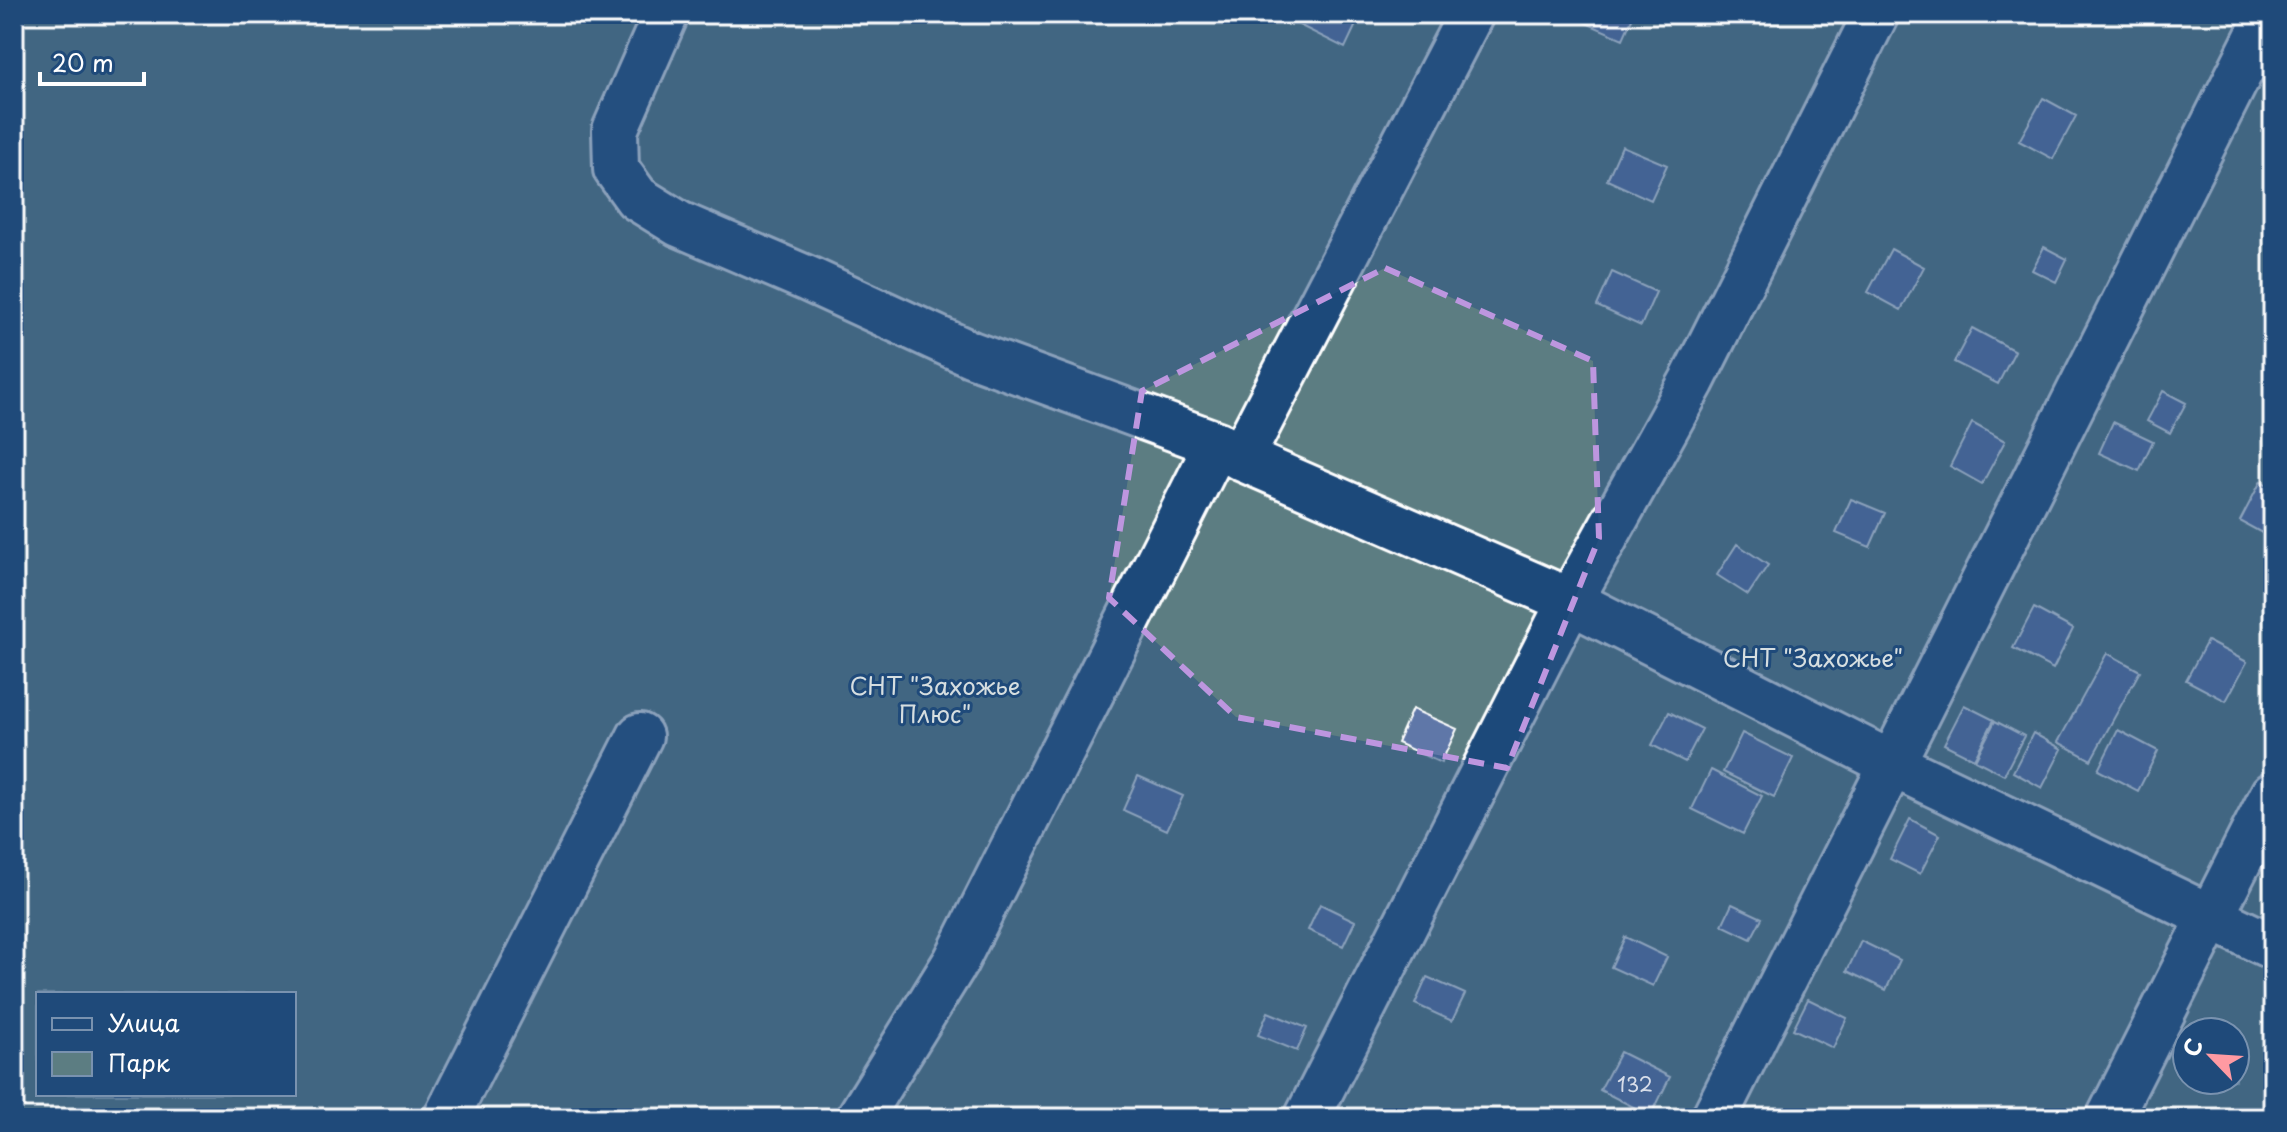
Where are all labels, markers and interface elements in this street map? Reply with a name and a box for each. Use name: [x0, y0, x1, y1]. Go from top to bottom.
scale bar: [40, 36, 144, 86]
text: 20 m: [52, 44, 114, 80]
park label: СНТ "Захожье": [1723, 639, 1903, 675]
park label: СНТ "Захожье Плюс": [849, 667, 1021, 731]
legend: [36, 992, 296, 1096]
text: Улица: [108, 1004, 180, 1040]
north arrow: [2171, 1016, 2251, 1096]
text: С: [2173, 1032, 2210, 1061]
text: Парк: [108, 1044, 171, 1080]
house number: 132: [1617, 1069, 1653, 1099]

